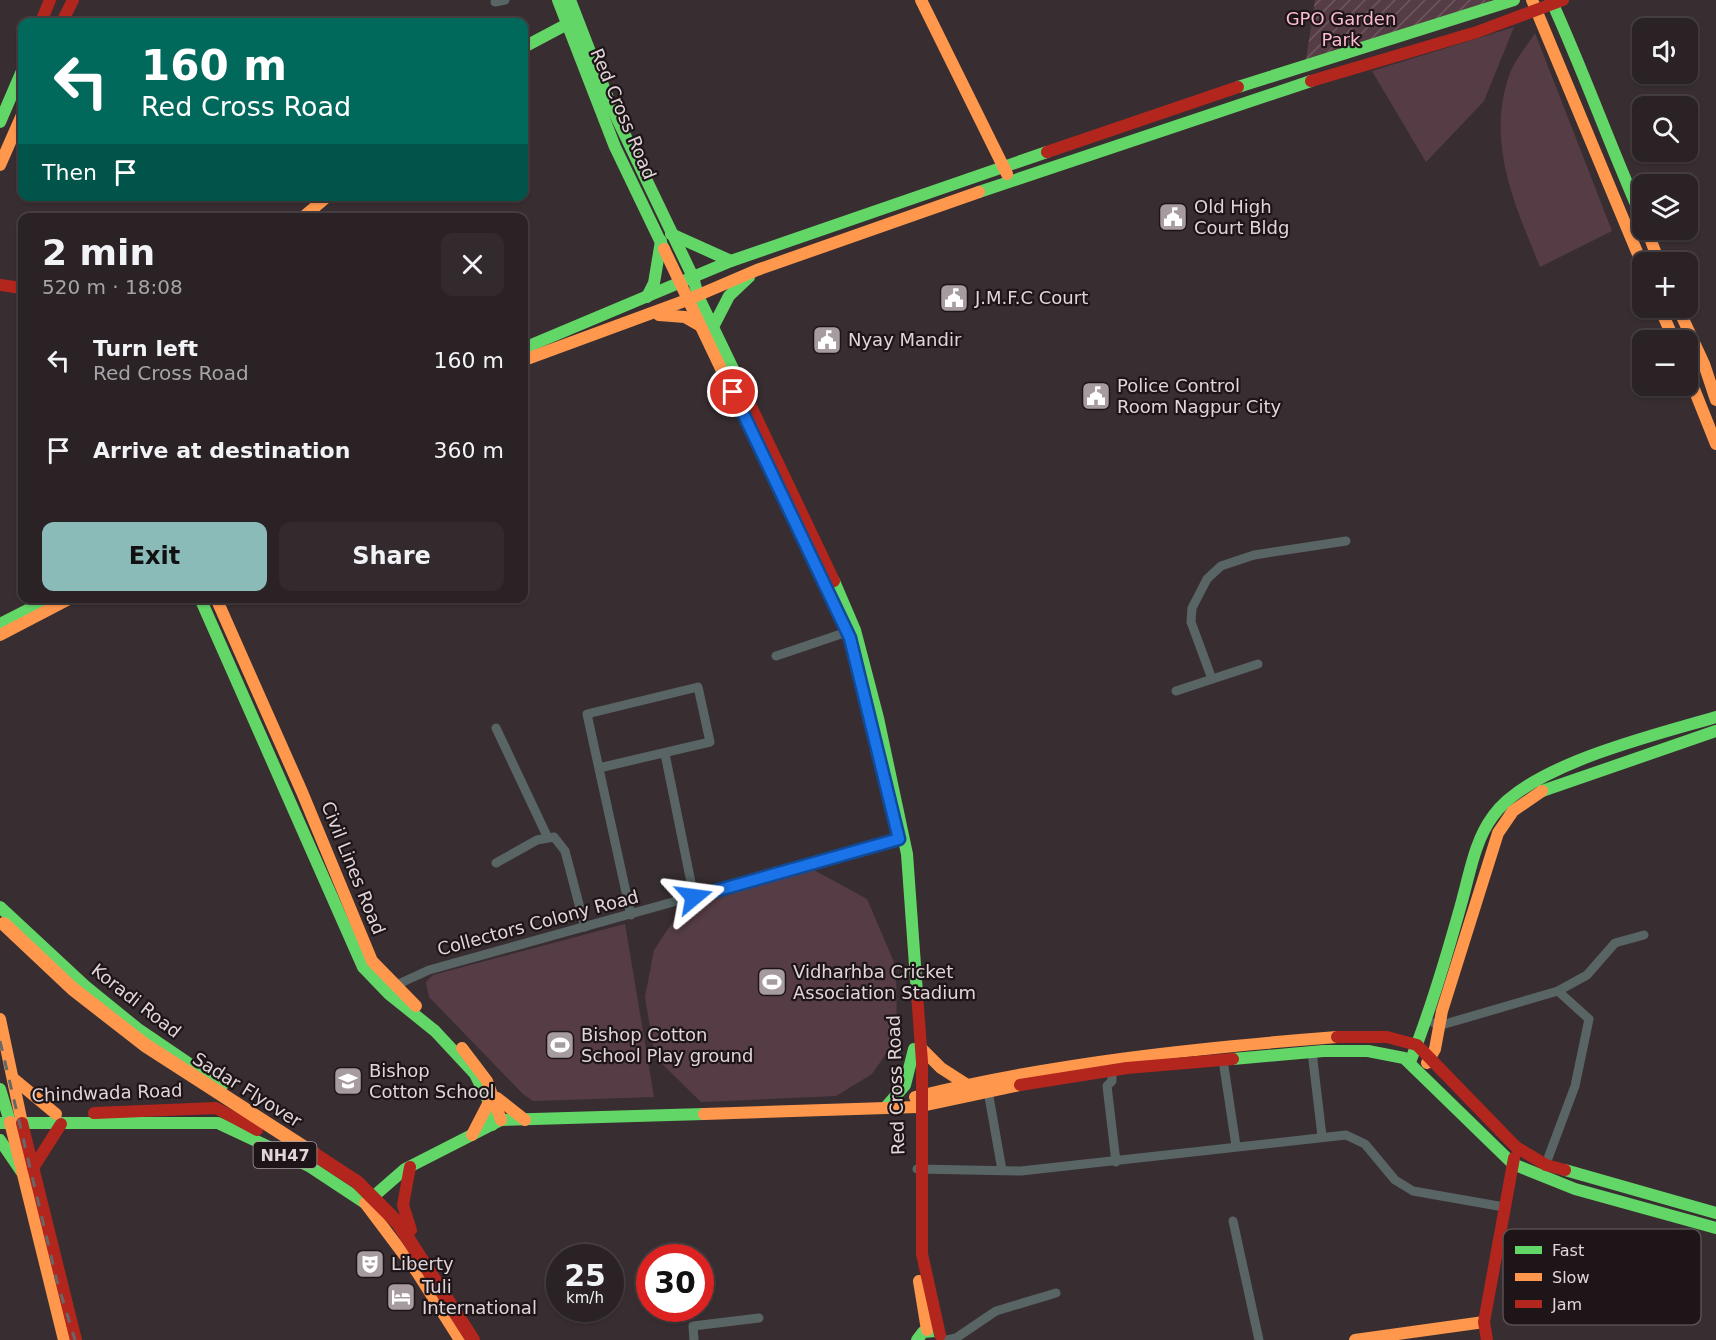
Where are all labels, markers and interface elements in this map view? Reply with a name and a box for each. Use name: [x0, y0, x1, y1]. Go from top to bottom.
park label: GPO Garden Park: [1286, 8, 1396, 50]
map controls: [1632, 18, 1698, 396]
button: sound: [1632, 18, 1698, 84]
text: 160 m: [141, 41, 287, 90]
icon: left: [42, 42, 120, 120]
street label: Red Cross Road: [586, 45, 661, 182]
text: Red Cross Road: [141, 91, 351, 122]
button: search: [1632, 96, 1698, 162]
icon: arrive: [109, 156, 142, 189]
text: Then: [42, 160, 97, 185]
button: layers: [1632, 174, 1698, 240]
place label: Old High Court Bldg: [1194, 196, 1289, 238]
public building icon: Old High Court Bldg: [1157, 201, 1189, 233]
text: 2 min: [42, 232, 155, 273]
button: close: [441, 233, 504, 296]
button: +: [1632, 252, 1698, 318]
text: 520 m · 18:08: [42, 275, 183, 299]
public building icon: J.M.F.C Court: [938, 282, 970, 314]
place label: J.M.F.C Court: [974, 287, 1088, 308]
public building icon: Nyay Mandir: [811, 324, 843, 356]
place label: Nyay Mandir: [848, 329, 962, 350]
button: −: [1632, 330, 1698, 396]
text: Turn left: [93, 336, 198, 361]
icon: left: [42, 344, 75, 377]
text: 160 m: [434, 348, 504, 373]
text: Red Cross Road: [93, 361, 249, 385]
pin: [707, 366, 758, 417]
icon: arrive: [716, 375, 749, 408]
place label: Police Control Room Nagpur City: [1117, 375, 1281, 417]
public building icon: Police Control Room Nagpur City: [1080, 380, 1112, 412]
icon: arrive: [42, 434, 75, 467]
text: Arrive at destination: [93, 438, 350, 463]
text: 360 m: [434, 438, 504, 463]
button: Exit: [42, 522, 267, 591]
button: Share: [279, 522, 504, 591]
street label: Civil Lines Road: [317, 798, 390, 937]
position arrow: [662, 865, 726, 929]
street label: Collectors Colony Road: [435, 886, 641, 960]
street label: Koradi Road: [87, 959, 185, 1042]
place label: Vidharhba Cricket Association Stadium: [793, 961, 976, 1003]
sports icon: Vidharhba Cricket Association Stadium: [756, 966, 788, 998]
street label: Red Cross Road: [883, 1015, 908, 1155]
place label: Bishop Cotton School Play ground: [581, 1024, 753, 1066]
sports icon: Bishop Cotton School Play ground: [544, 1029, 576, 1061]
street label: Sadar Flyover: [189, 1048, 306, 1132]
place label: Bishop Cotton School: [369, 1060, 495, 1102]
school or university icon: Bishop Cotton School: [332, 1065, 364, 1097]
street label: Chindwada Road: [31, 1079, 183, 1106]
road number: NH47: [254, 1142, 316, 1168]
legend: [1503, 1229, 1701, 1325]
text: Fast: [1552, 1241, 1584, 1260]
speed limit sign: 30: [636, 1244, 714, 1322]
theatre icon: Liberty: [354, 1248, 386, 1280]
place label: Liberty: [391, 1253, 454, 1274]
text: 25: [564, 1258, 606, 1293]
text: Slow: [1552, 1268, 1589, 1287]
place label: Tuli International: [421, 1276, 537, 1318]
hotel icon: Tuli International: [385, 1281, 417, 1313]
text: km/h: [566, 1289, 604, 1307]
text: Jam: [1551, 1295, 1582, 1314]

